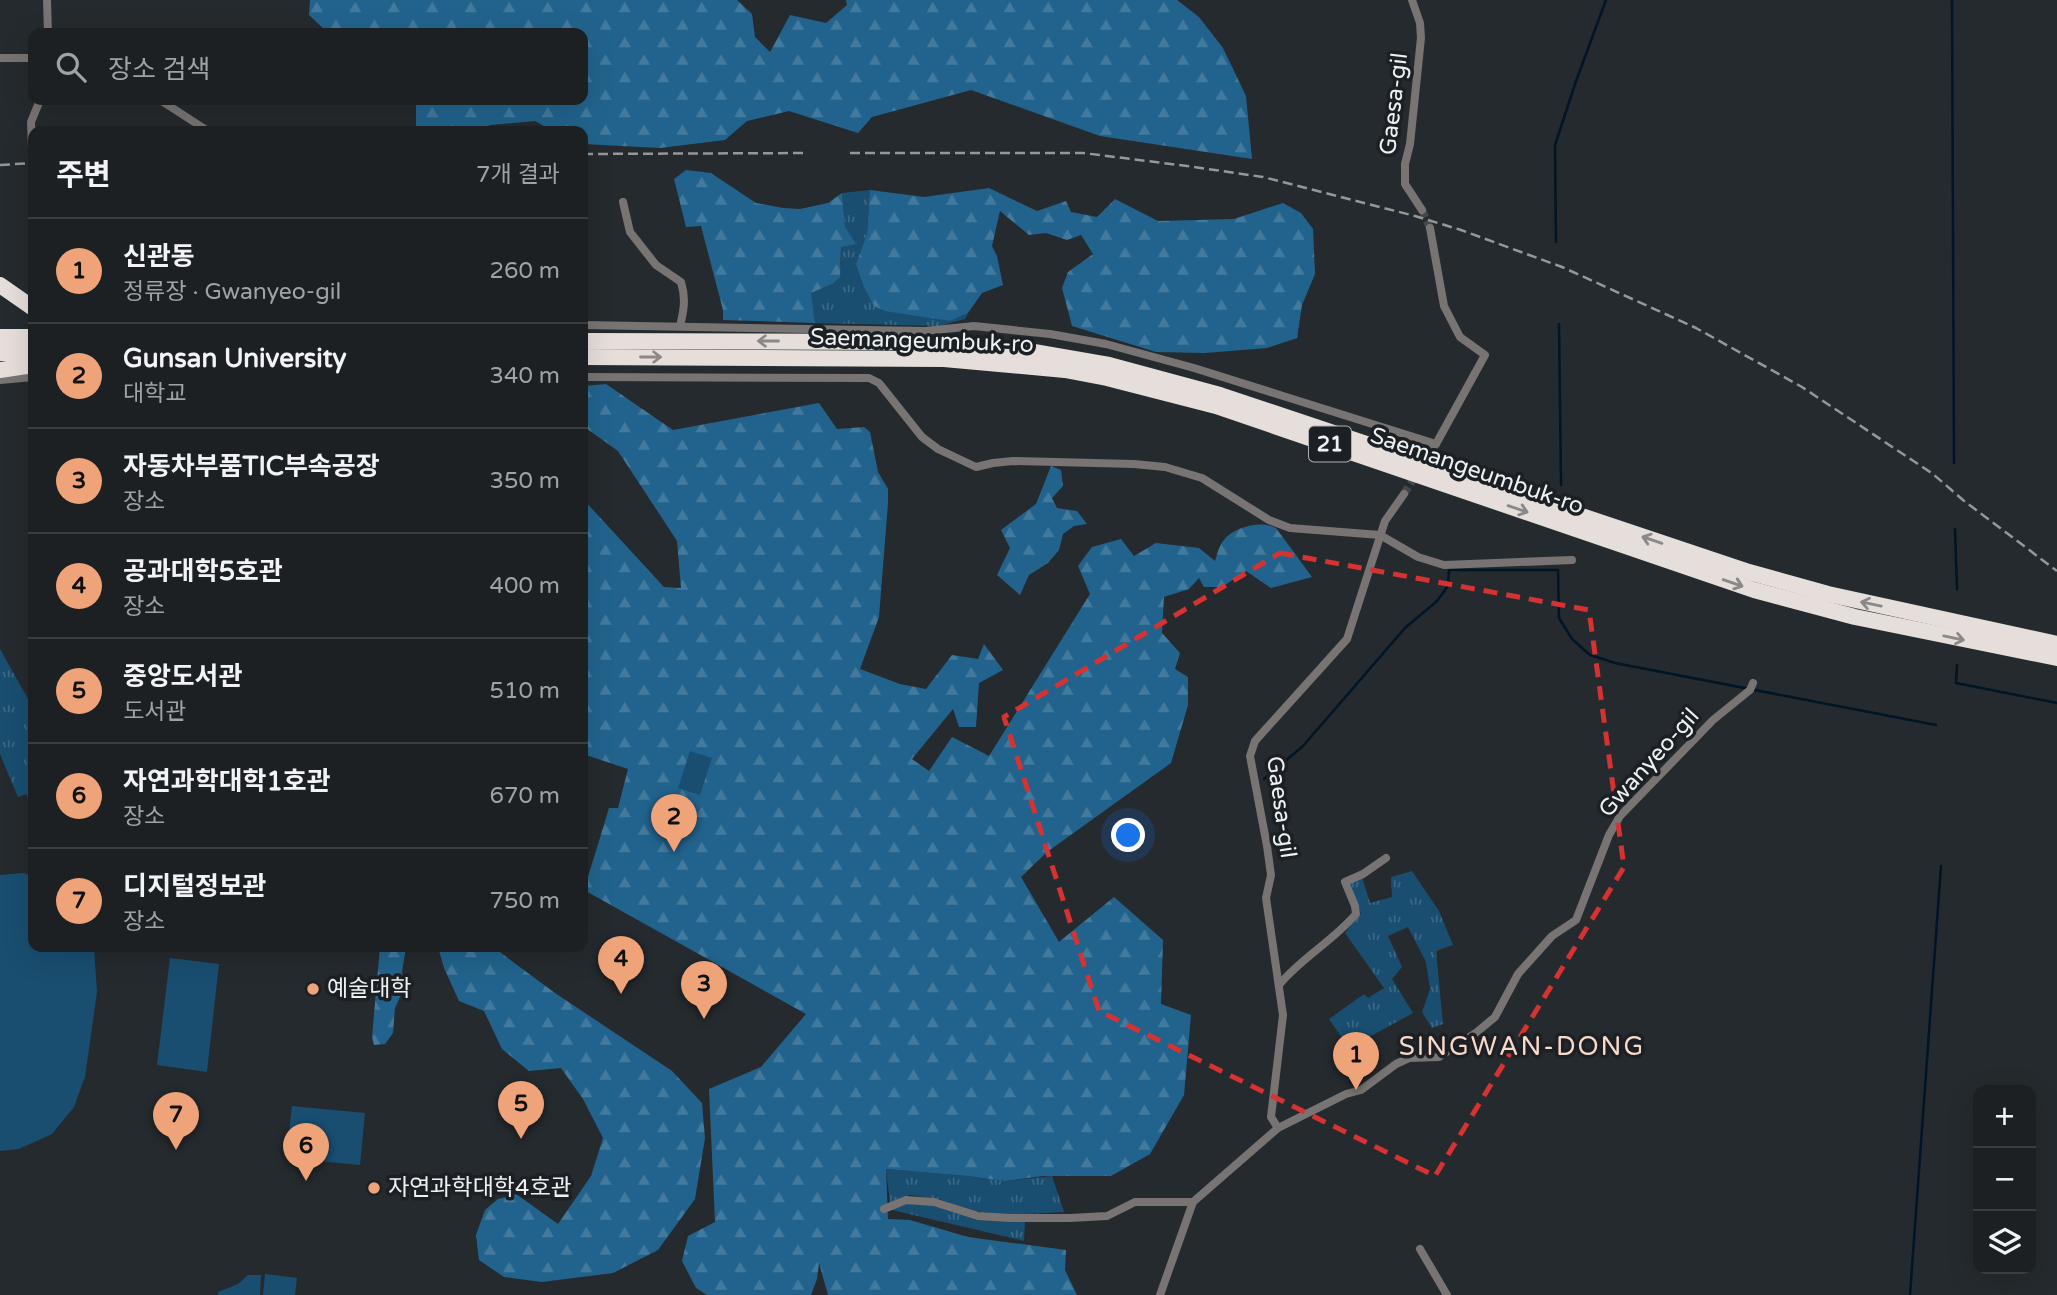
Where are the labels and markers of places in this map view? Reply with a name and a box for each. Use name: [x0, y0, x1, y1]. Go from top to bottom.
pin: 2: [651, 794, 697, 852]
pin: 4: [598, 936, 644, 994]
pin: 3: [681, 961, 727, 1019]
place label: 예술대학: [327, 975, 412, 1003]
marker: 예술대학: [305, 981, 321, 997]
pin: 1: [1333, 1032, 1379, 1090]
pin: 5: [498, 1081, 544, 1139]
pin: 7: [153, 1092, 199, 1150]
pin: 6: [283, 1123, 329, 1181]
place label: 자연과학대학4호관: [388, 1174, 572, 1202]
marker: 자연과학대학4호관: [366, 1180, 382, 1196]

